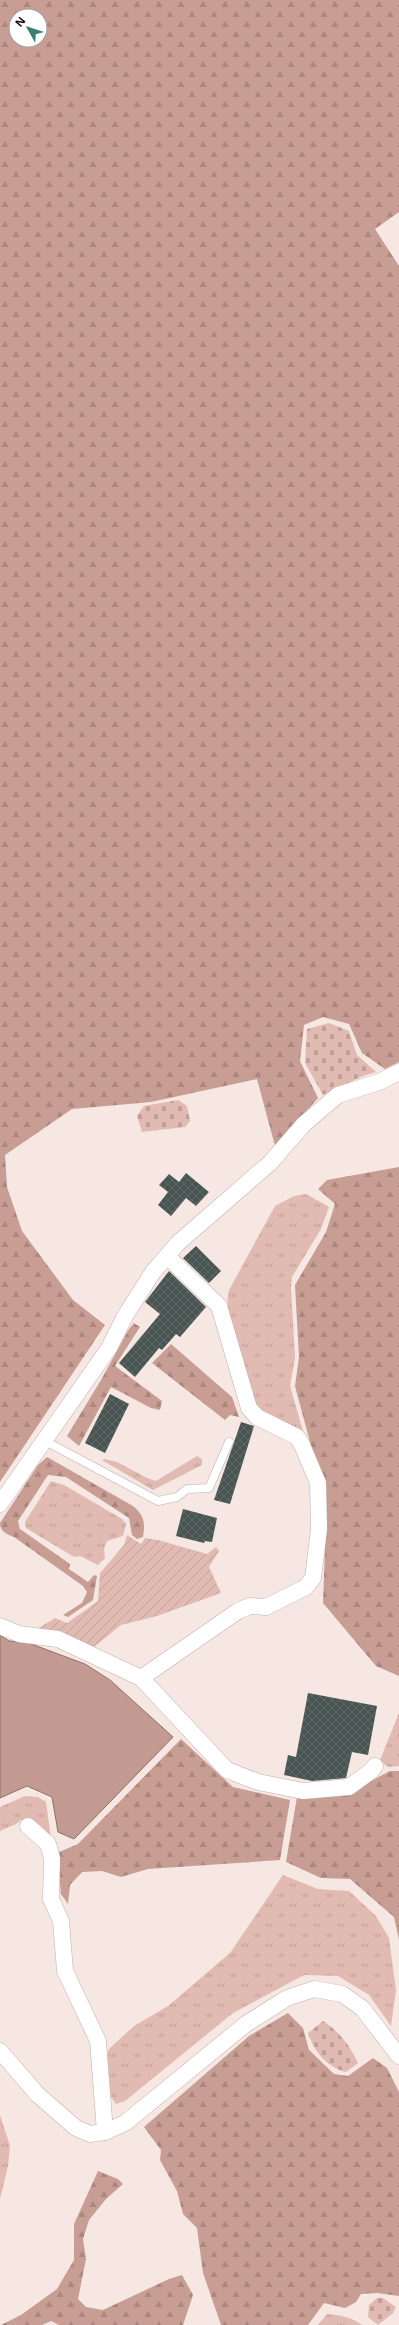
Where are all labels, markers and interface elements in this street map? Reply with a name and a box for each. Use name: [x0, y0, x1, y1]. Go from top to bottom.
north arrow: [8, 8, 48, 48]
text: N: [11, 13, 28, 30]

